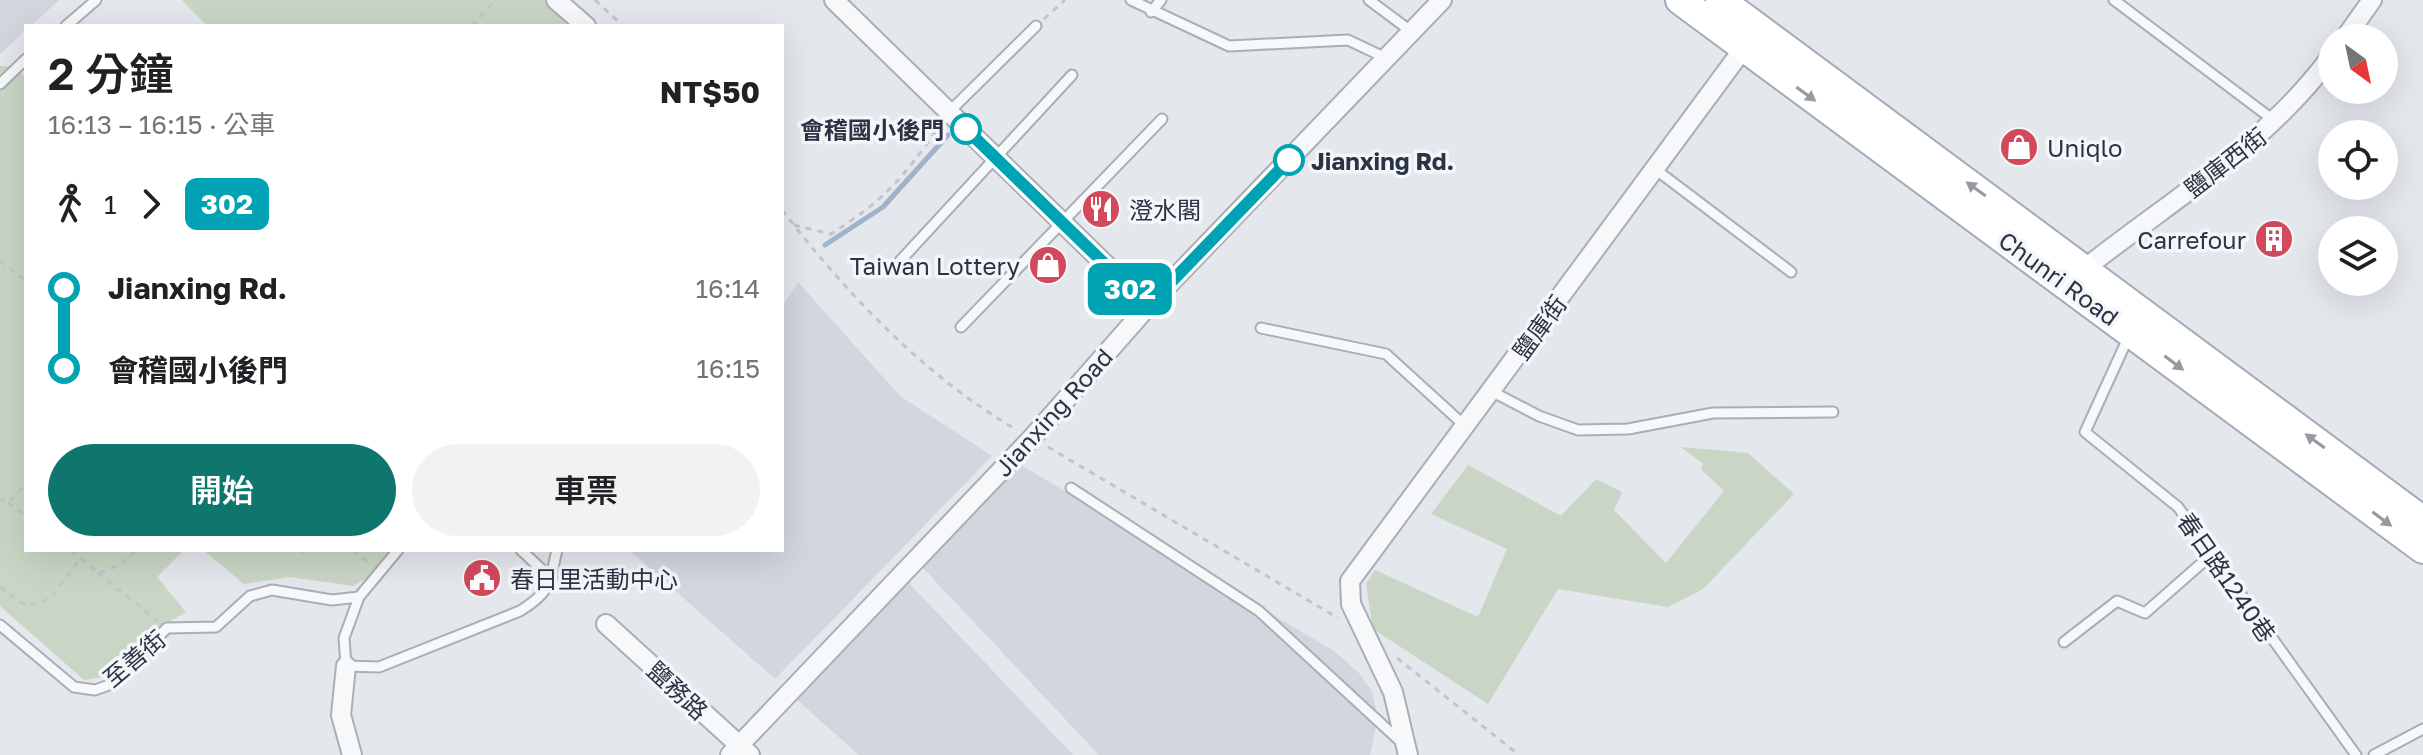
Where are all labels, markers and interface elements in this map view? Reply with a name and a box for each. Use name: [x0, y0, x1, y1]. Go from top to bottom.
north arrow: [2318, 24, 2398, 104]
map controls: [2318, 24, 2398, 296]
text: 2 分鐘: [48, 47, 173, 100]
text: NT$50: [660, 74, 760, 110]
one-way arrow: [1795, 86, 1817, 102]
text: 16:13 – 16:15 · 公車: [48, 109, 275, 140]
marker: 會稽國小後門: [951, 114, 981, 144]
place label: 會稽國小後門: [800, 115, 944, 144]
button: locate: [2318, 120, 2398, 200]
street label: 鹽庫西街: [2178, 121, 2272, 203]
shop icon: Uniqlo: [1998, 126, 2040, 168]
place label: Uniqlo: [2047, 133, 2122, 162]
marker: Jianxing Rd.: [1274, 145, 1304, 175]
place label: Jianxing Rd.: [1311, 146, 1454, 175]
icon: walk: [48, 182, 92, 226]
icon: forward: [129, 182, 173, 226]
one-way arrow: [1966, 182, 1987, 198]
text: 302: [201, 187, 253, 220]
restaurant icon: 澄水閣: [1080, 188, 1122, 230]
text: 1: [104, 189, 117, 220]
place label: 澄水閣: [1129, 195, 1201, 224]
button: layers: [2318, 216, 2398, 296]
building icon: Carrefour: [2253, 218, 2295, 260]
street label: Chunri Road: [1993, 225, 2125, 331]
place label: Carrefour: [2137, 225, 2246, 254]
shop icon: Taiwan Lottery: [1027, 244, 1069, 286]
place label: Taiwan Lottery: [850, 251, 1020, 280]
line badge: 302: [1084, 263, 1176, 315]
text: Jianxing Rd.: [108, 270, 287, 306]
text: 302: [1104, 272, 1156, 305]
text: 16:14: [695, 273, 760, 304]
street label: 鹽庫街: [1506, 289, 1572, 365]
street label: Jianxing Road: [988, 342, 1118, 482]
text: 會稽國小後門: [108, 352, 288, 388]
text: 16:15: [696, 353, 760, 384]
one-way arrow: [2163, 355, 2185, 371]
one-way arrow: [2304, 433, 2326, 449]
button: 開始: [48, 444, 396, 536]
button: 車票: [412, 444, 760, 536]
street label: 春日路1240巷: [2172, 507, 2282, 647]
one-way arrow: [2372, 510, 2392, 526]
public building icon: 春日里活動中心: [461, 557, 503, 599]
place label: 春日里活動中心: [510, 564, 678, 593]
street label: 至善街: [97, 624, 171, 692]
street label: 鹽務路: [642, 655, 714, 725]

